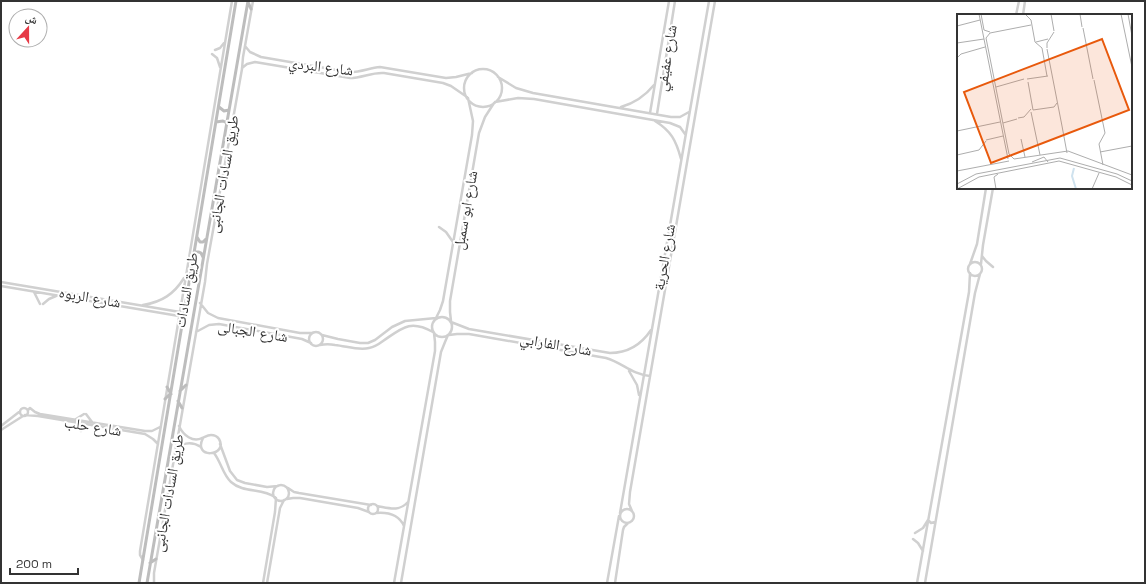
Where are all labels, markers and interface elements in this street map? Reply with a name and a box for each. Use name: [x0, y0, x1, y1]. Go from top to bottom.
north arrow: [8, 8, 48, 48]
text: ش: [23, 10, 40, 28]
inset map: [957, 14, 1132, 189]
street label: شارع عفيفي: [651, 23, 683, 93]
street label: شارع البردي: [287, 53, 355, 82]
street label: طريق السادات الجانبى: [203, 113, 244, 235]
street label: شارع ابو سمبل: [449, 169, 482, 251]
street label: شارع الحرية: [649, 222, 680, 292]
street label: طريق السادات: [170, 251, 203, 329]
street label: شارع الربوه: [57, 282, 123, 313]
street label: شارع الجبالى: [216, 316, 290, 347]
street label: شارع الفارابي: [518, 328, 593, 362]
street label: شارع حلب: [63, 412, 123, 441]
street label: طريق السادات الجانبى: [148, 432, 189, 554]
scale bar: [10, 550, 78, 576]
text: 200 m: [16, 556, 52, 572]

